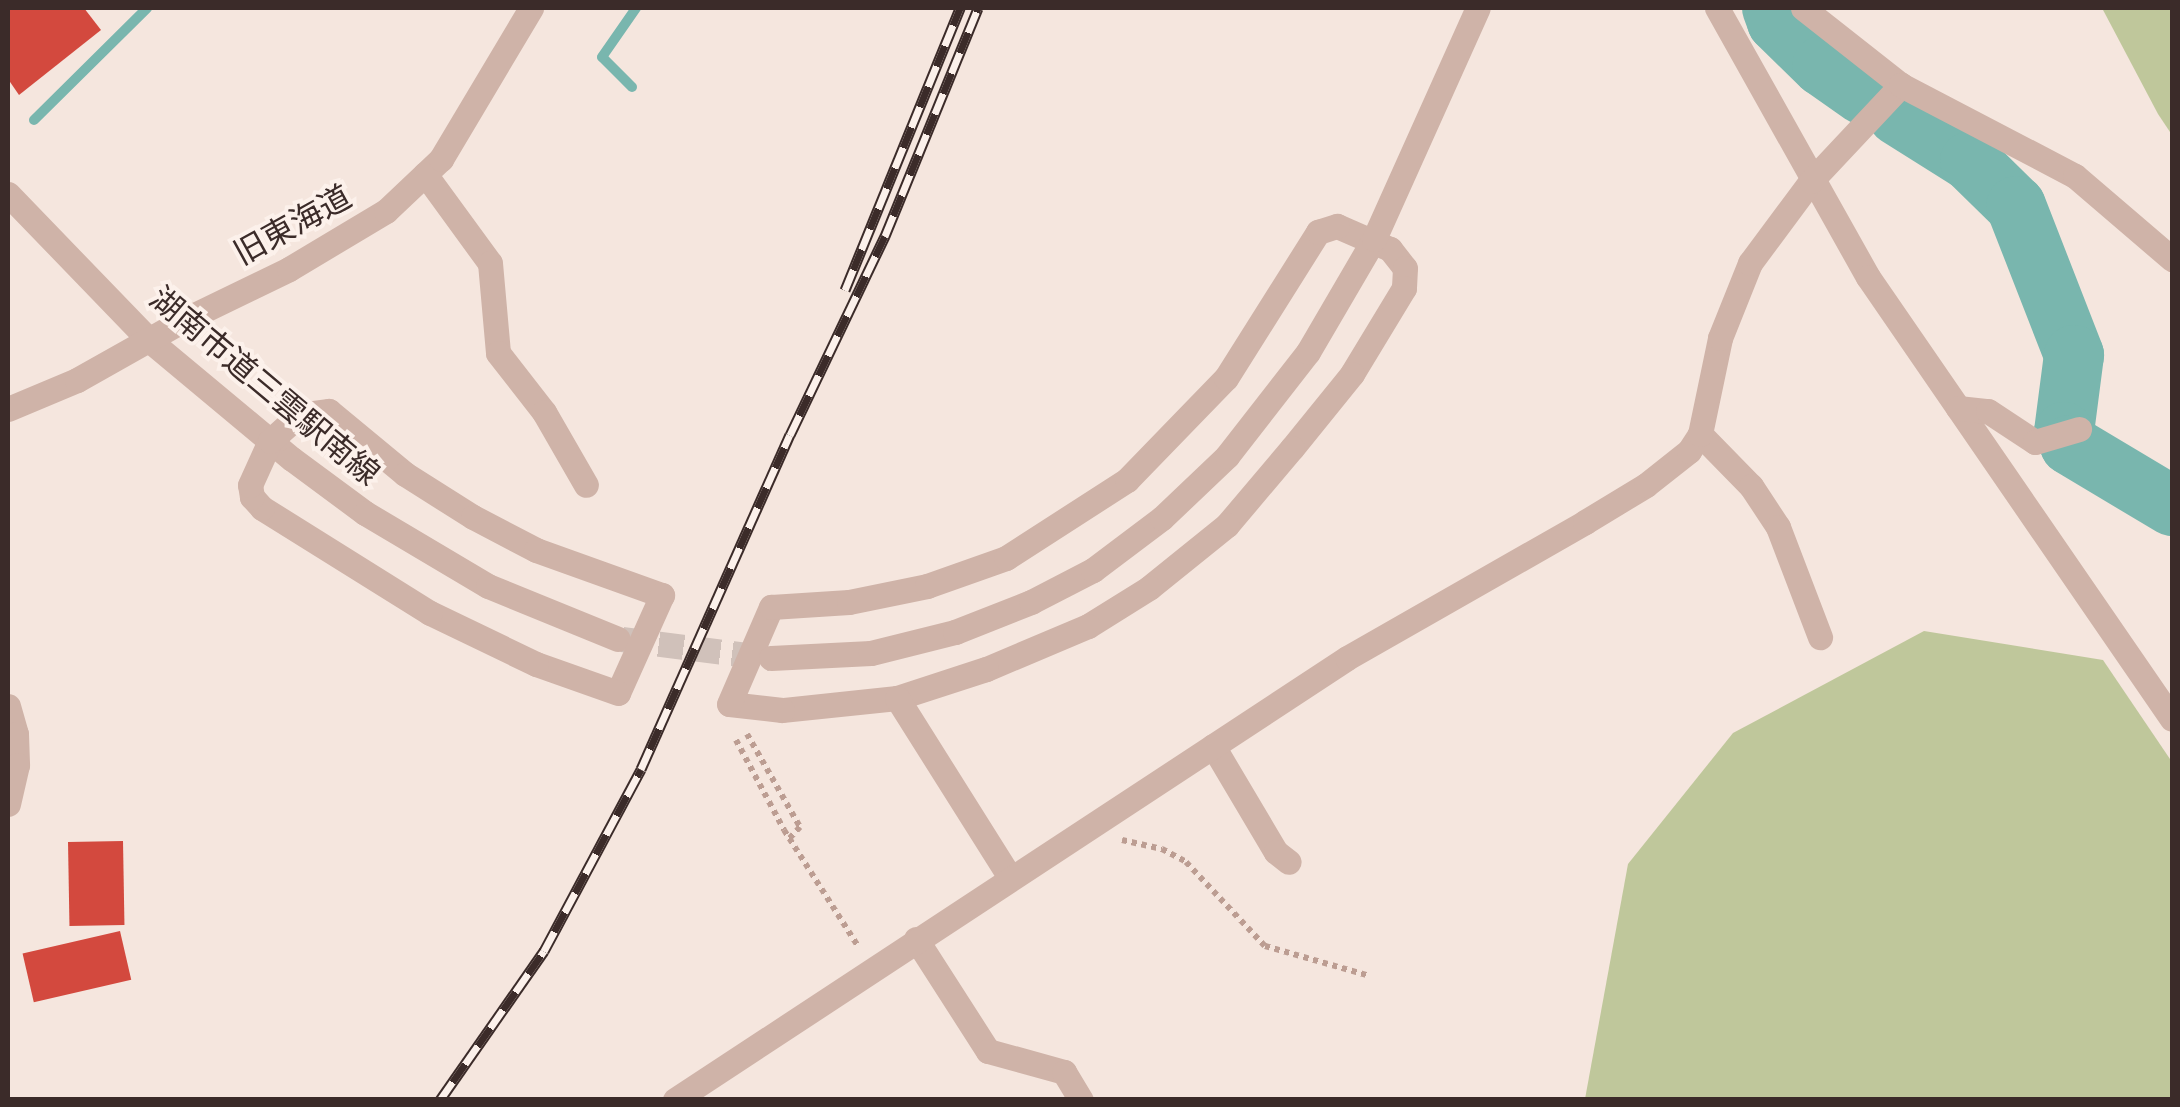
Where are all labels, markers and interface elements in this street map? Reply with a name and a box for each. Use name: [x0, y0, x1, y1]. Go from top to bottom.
street label: 旧東海道: [228, 178, 358, 274]
street label: 湖南市道三雲駅南線: [141, 280, 387, 494]

